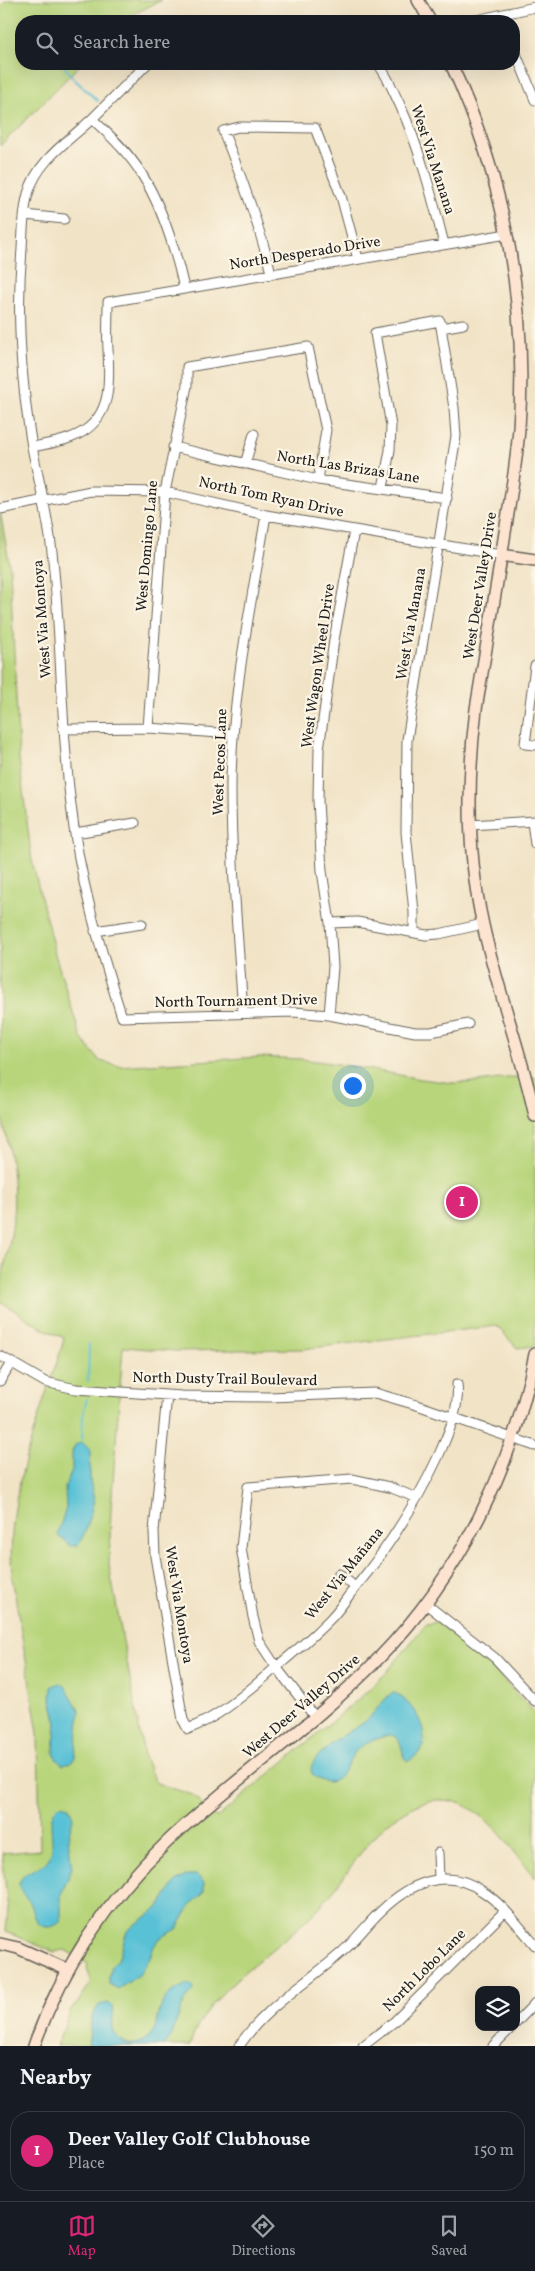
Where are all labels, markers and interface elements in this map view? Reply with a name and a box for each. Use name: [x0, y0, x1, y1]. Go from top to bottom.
search box: [15, 15, 520, 70]
icon: search: [33, 29, 61, 57]
text: Search here: [73, 30, 170, 56]
street label: West Via Manana: [404, 103, 460, 217]
street label: North Desperado Drive: [228, 232, 382, 276]
street label: North Las Brizas Lane: [275, 446, 421, 490]
street label: North Tom Ryan Drive: [196, 472, 346, 524]
street label: West Domingo Lane: [132, 479, 164, 613]
street label: West Deer Valley Drive: [459, 511, 503, 661]
street label: West Via Montoya: [28, 559, 58, 679]
street label: West Via Manana: [392, 566, 432, 682]
street label: West Wagon Wheel Drive: [297, 582, 341, 750]
street label: West Pecos Lane: [209, 708, 233, 816]
street label: North Tournament Drive: [154, 990, 318, 1014]
your location: [340, 1073, 366, 1099]
pin: 1: [446, 1183, 478, 1221]
street label: North Dusty Trail Boulevard: [132, 1368, 318, 1392]
street label: West Via Mañana: [301, 1523, 389, 1625]
street label: West Via Montoya: [158, 1545, 198, 1665]
street label: West Deer Valley Drive: [239, 1650, 365, 1764]
street label: North Lobo Lane: [379, 1925, 471, 2017]
map controls: [475, 1986, 520, 2031]
button: layers: [475, 1986, 520, 2031]
text: Nearby: [20, 2064, 91, 2093]
text: Deer Valley Golf Clubhouse: [68, 2127, 310, 2153]
text: 1: [34, 2140, 40, 2162]
text: 150 m: [473, 2140, 514, 2162]
text: Place: [68, 2153, 105, 2175]
tab: Map: [68, 2212, 96, 2261]
tab: Directions: [231, 2212, 296, 2261]
tab: Saved: [431, 2212, 467, 2261]

